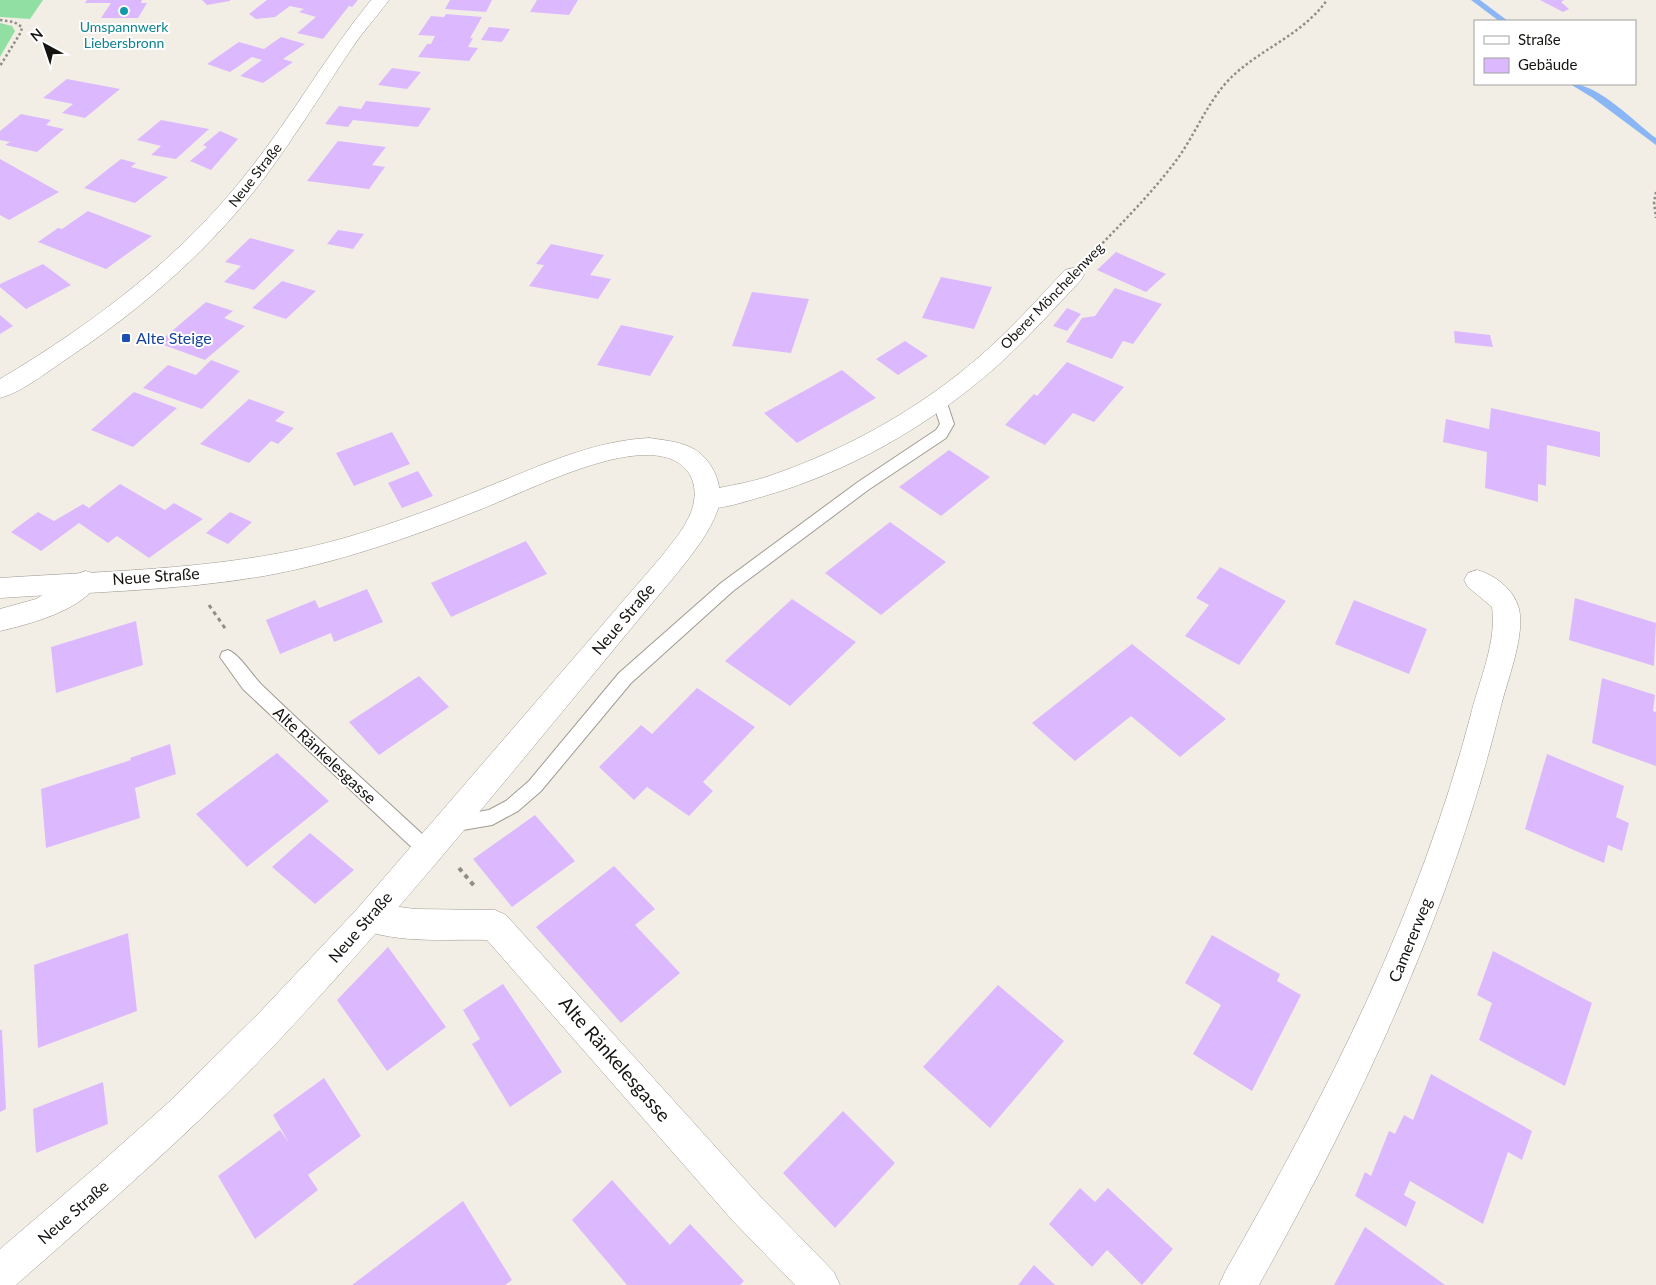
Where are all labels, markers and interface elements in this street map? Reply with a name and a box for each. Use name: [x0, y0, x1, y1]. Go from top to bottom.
marker: Umspannwerk Liebersbronn: [118, 5, 130, 17]
place label: Umspannwerk Liebersbronn: [80, 18, 169, 51]
north arrow: [20, 20, 70, 70]
legend: [1474, 20, 1636, 85]
text: N: [27, 25, 46, 45]
text: Straße: [1518, 30, 1561, 48]
text: Gebäude: [1518, 55, 1577, 73]
street label: Neue Straße: [224, 139, 285, 210]
street label: Oberer Mönchelenweg: [996, 239, 1107, 352]
place label: Alte Steige: [136, 328, 212, 347]
marker: Alte Steige: [120, 332, 132, 344]
street label: Neue Straße: [112, 563, 200, 588]
street label: Neue Straße: [587, 579, 658, 658]
street label: Alte Ränkelesgasse: [270, 702, 381, 807]
street label: Neue Straße: [324, 887, 395, 966]
street label: Camererweg: [1384, 895, 1435, 985]
street label: Alte Ränkelesgasse: [555, 991, 676, 1126]
street label: Neue Straße: [33, 1176, 112, 1247]

